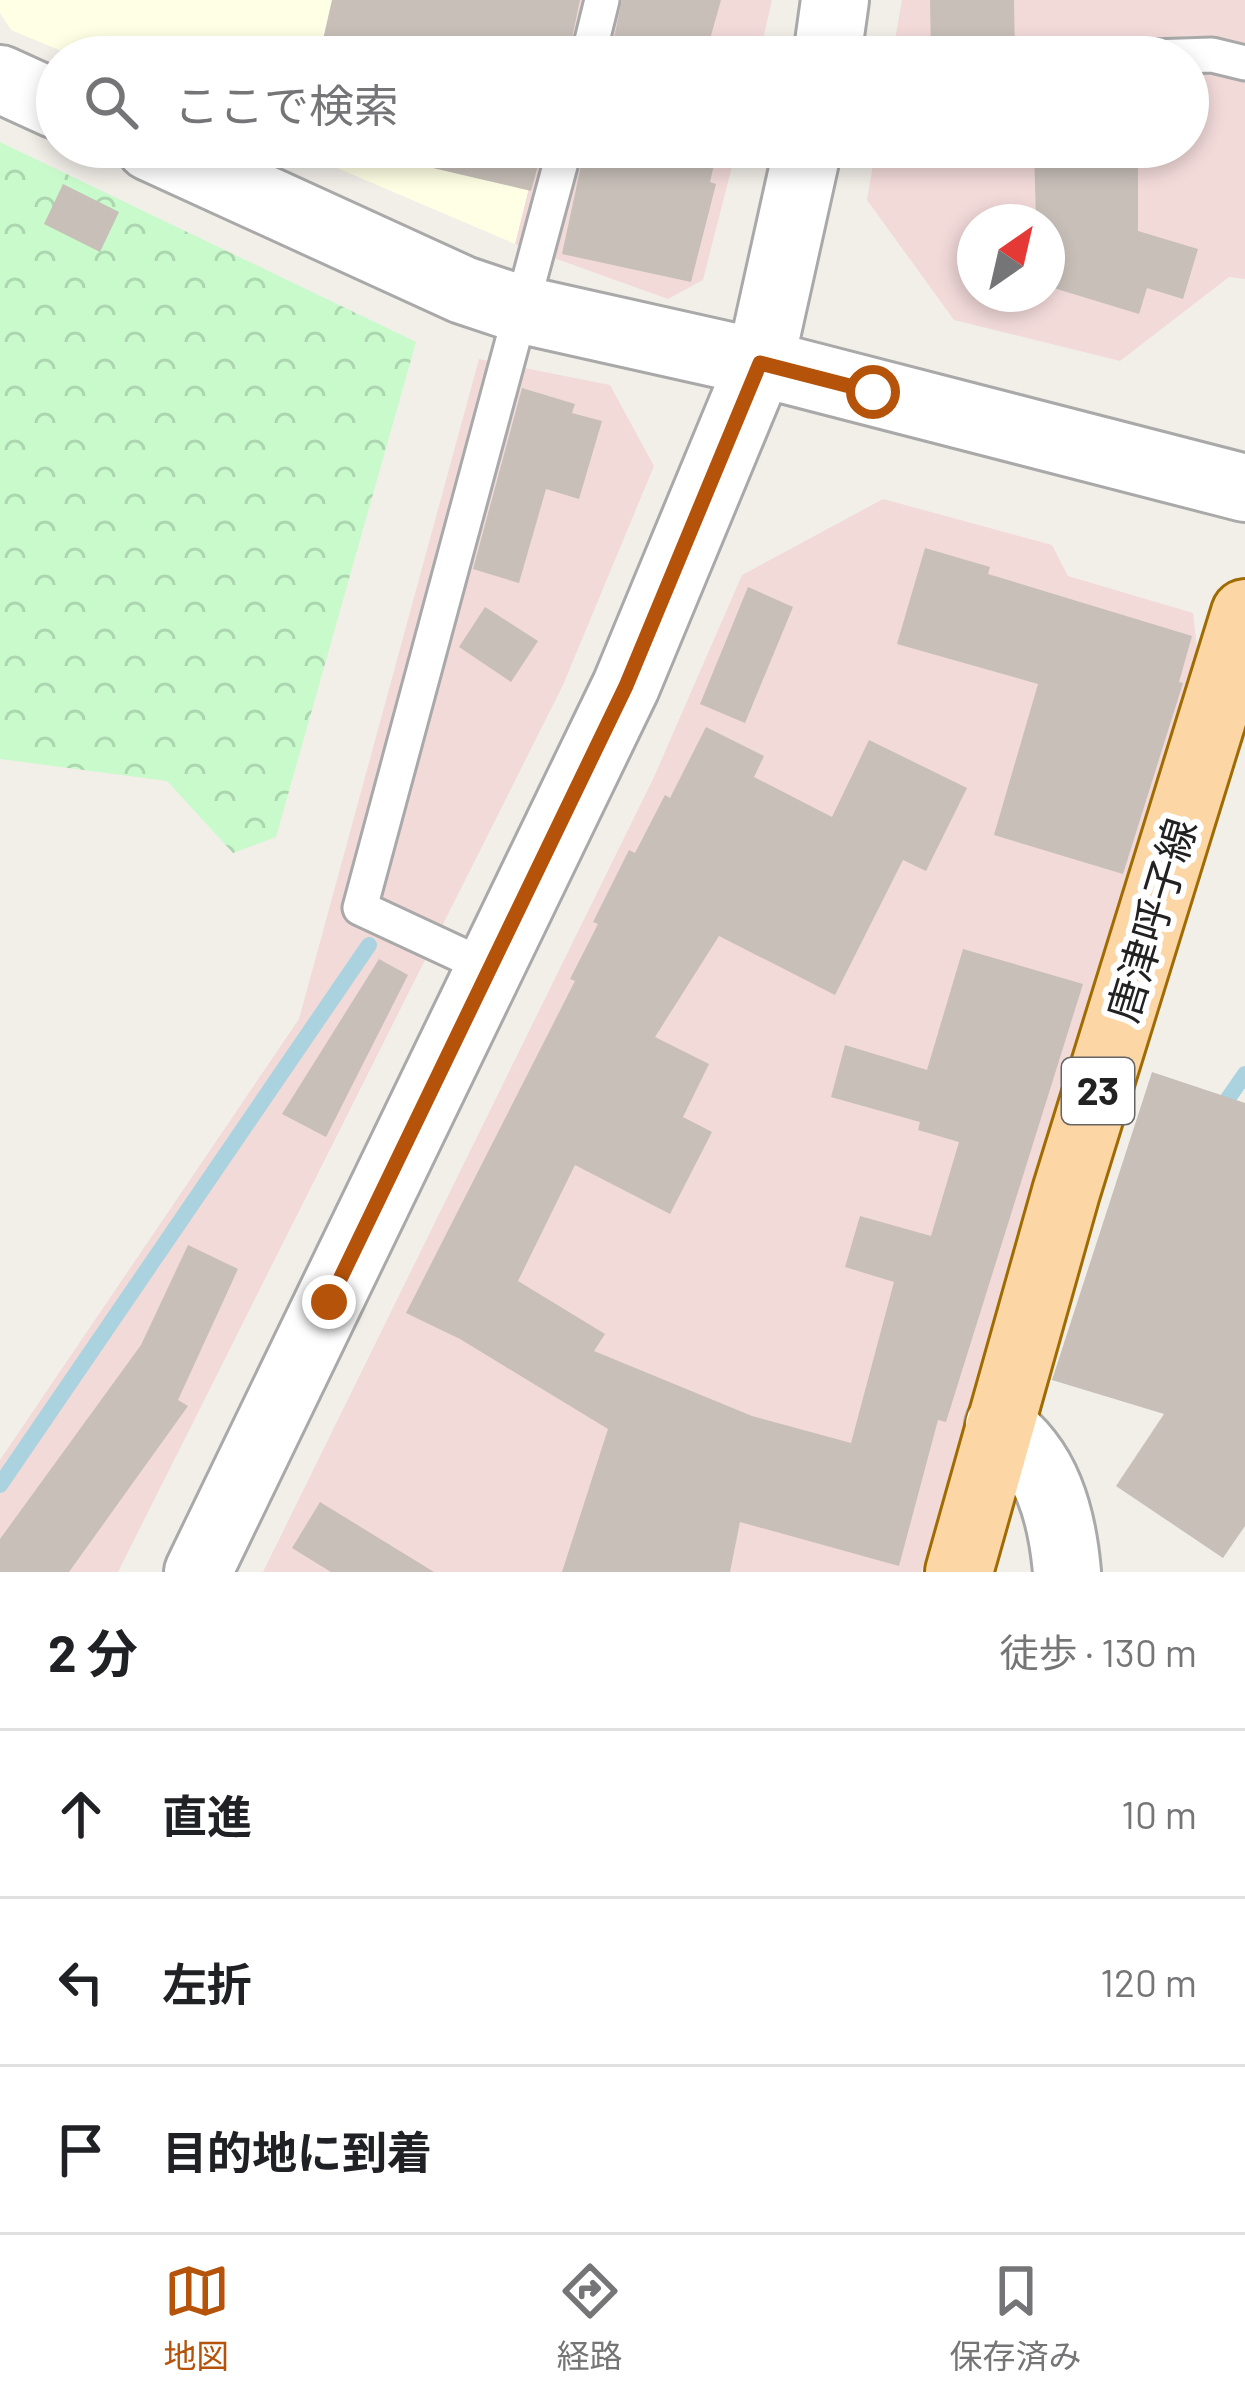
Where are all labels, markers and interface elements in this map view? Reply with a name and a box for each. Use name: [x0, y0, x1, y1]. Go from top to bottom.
search box: [36, 36, 1209, 168]
icon: search: [78, 69, 144, 135]
text: ここで検索: [174, 77, 399, 131]
north arrow: [957, 204, 1065, 312]
route start: [846, 365, 900, 419]
street label: 唐津呼子線: [1095, 812, 1205, 1027]
road number: 23: [1062, 1058, 1134, 1124]
route end: [302, 1275, 356, 1329]
text: 2 分: [48, 1621, 138, 1682]
text: 徒歩 · 130 m: [999, 1628, 1197, 1675]
icon: ahead: [48, 1781, 114, 1847]
text: 直進: [162, 1788, 252, 1842]
text: 10 m: [1121, 1790, 1197, 1837]
icon: left: [48, 1949, 114, 2015]
text: 左折: [162, 1956, 252, 2010]
text: 120 m: [1100, 1958, 1197, 2005]
icon: arrive: [48, 2117, 114, 2183]
text: 目的地に到着: [162, 2124, 432, 2178]
tab: 地図: [164, 2258, 230, 2378]
tab: 経路: [557, 2258, 623, 2378]
tab: 保存済み: [950, 2258, 1082, 2378]

